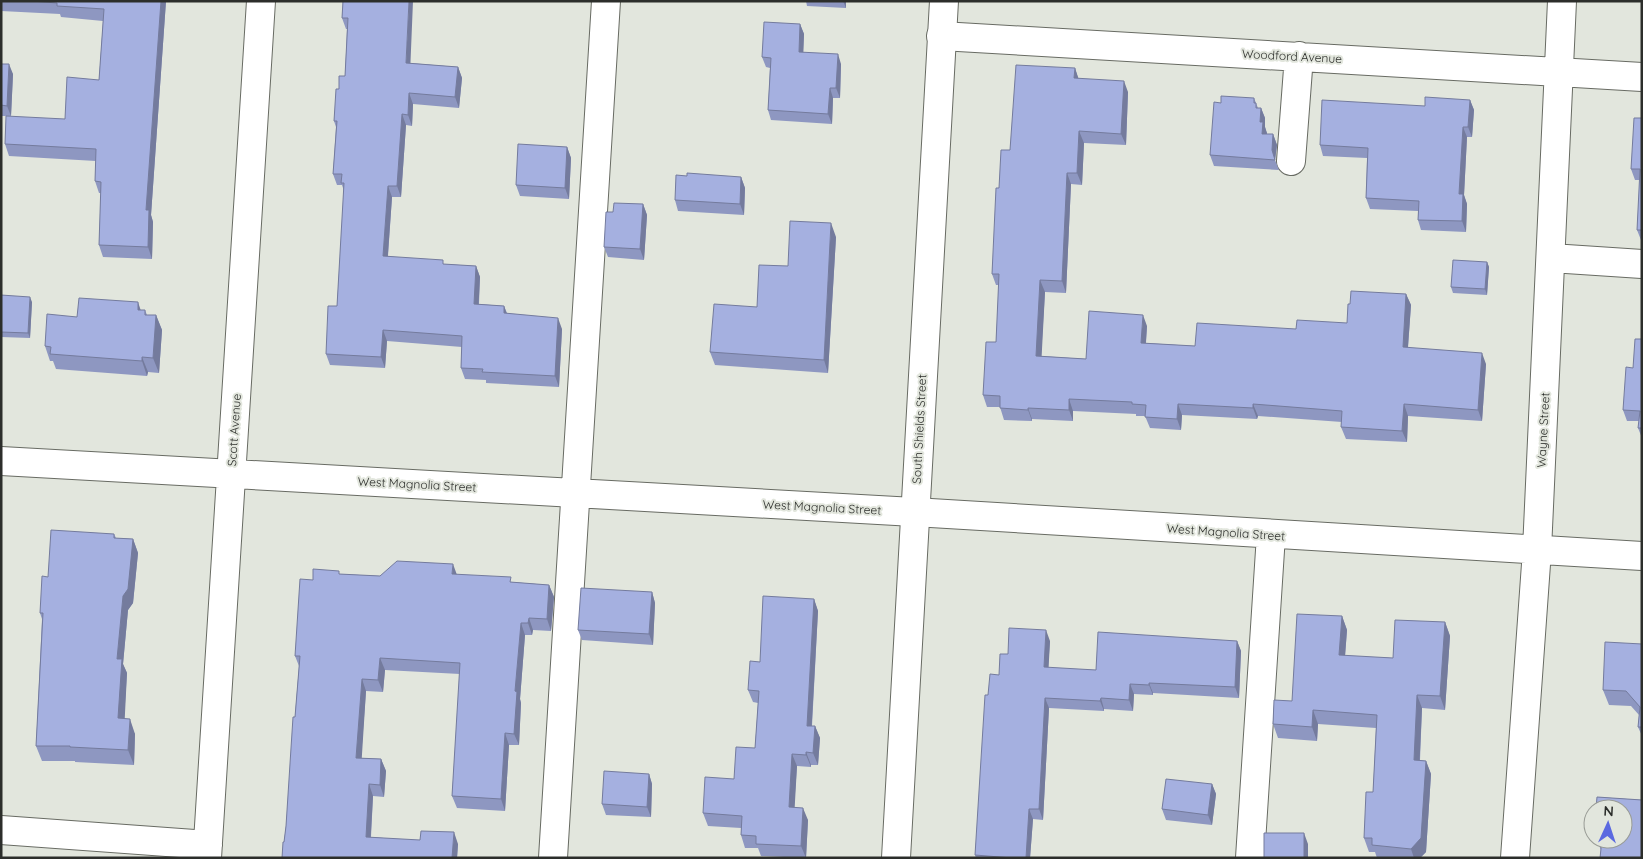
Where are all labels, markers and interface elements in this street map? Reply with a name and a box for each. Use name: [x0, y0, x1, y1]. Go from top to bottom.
street label: Woodford Avenue: [1242, 46, 1343, 66]
street label: South Shields Street: [909, 374, 929, 484]
street label: Wayne Street: [1534, 392, 1552, 468]
street label: Scott Avenue: [224, 393, 244, 467]
street label: West Magnolia Street: [357, 473, 477, 495]
street label: West Magnolia Street: [762, 496, 882, 518]
street label: West Magnolia Street: [1166, 520, 1286, 544]
north arrow: [1583, 799, 1633, 849]
text: N: [1603, 802, 1614, 820]

